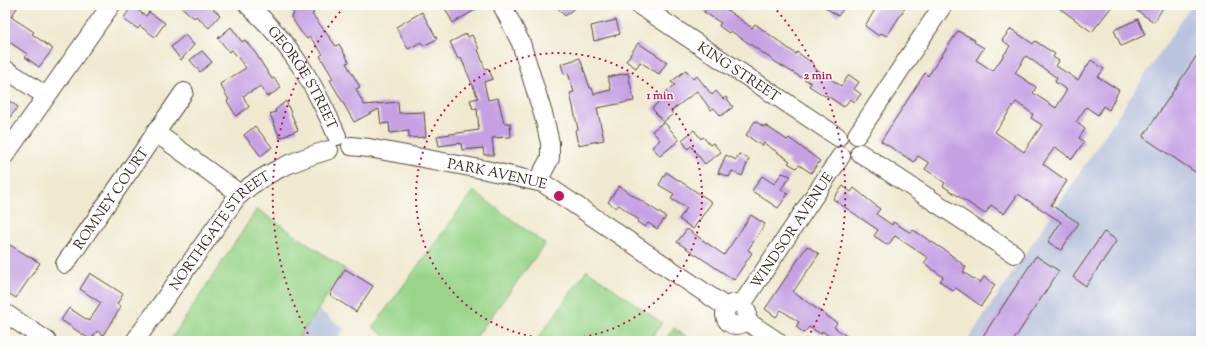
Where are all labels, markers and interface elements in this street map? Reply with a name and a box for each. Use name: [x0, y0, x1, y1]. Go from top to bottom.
street label: GEORGE STREET: [262, 22, 341, 134]
street label: KING STREET: [693, 38, 783, 108]
text: 2 min: [804, 67, 833, 85]
text: 1 min: [645, 87, 674, 105]
street label: ROMNEY COURT: [70, 144, 155, 254]
street label: PARK AVENUE: [446, 155, 549, 196]
street label: NORTHGATE STREET: [166, 167, 275, 295]
street label: WINDSOR AVENUE: [747, 169, 840, 293]
centre of rings: [552, 189, 566, 203]

